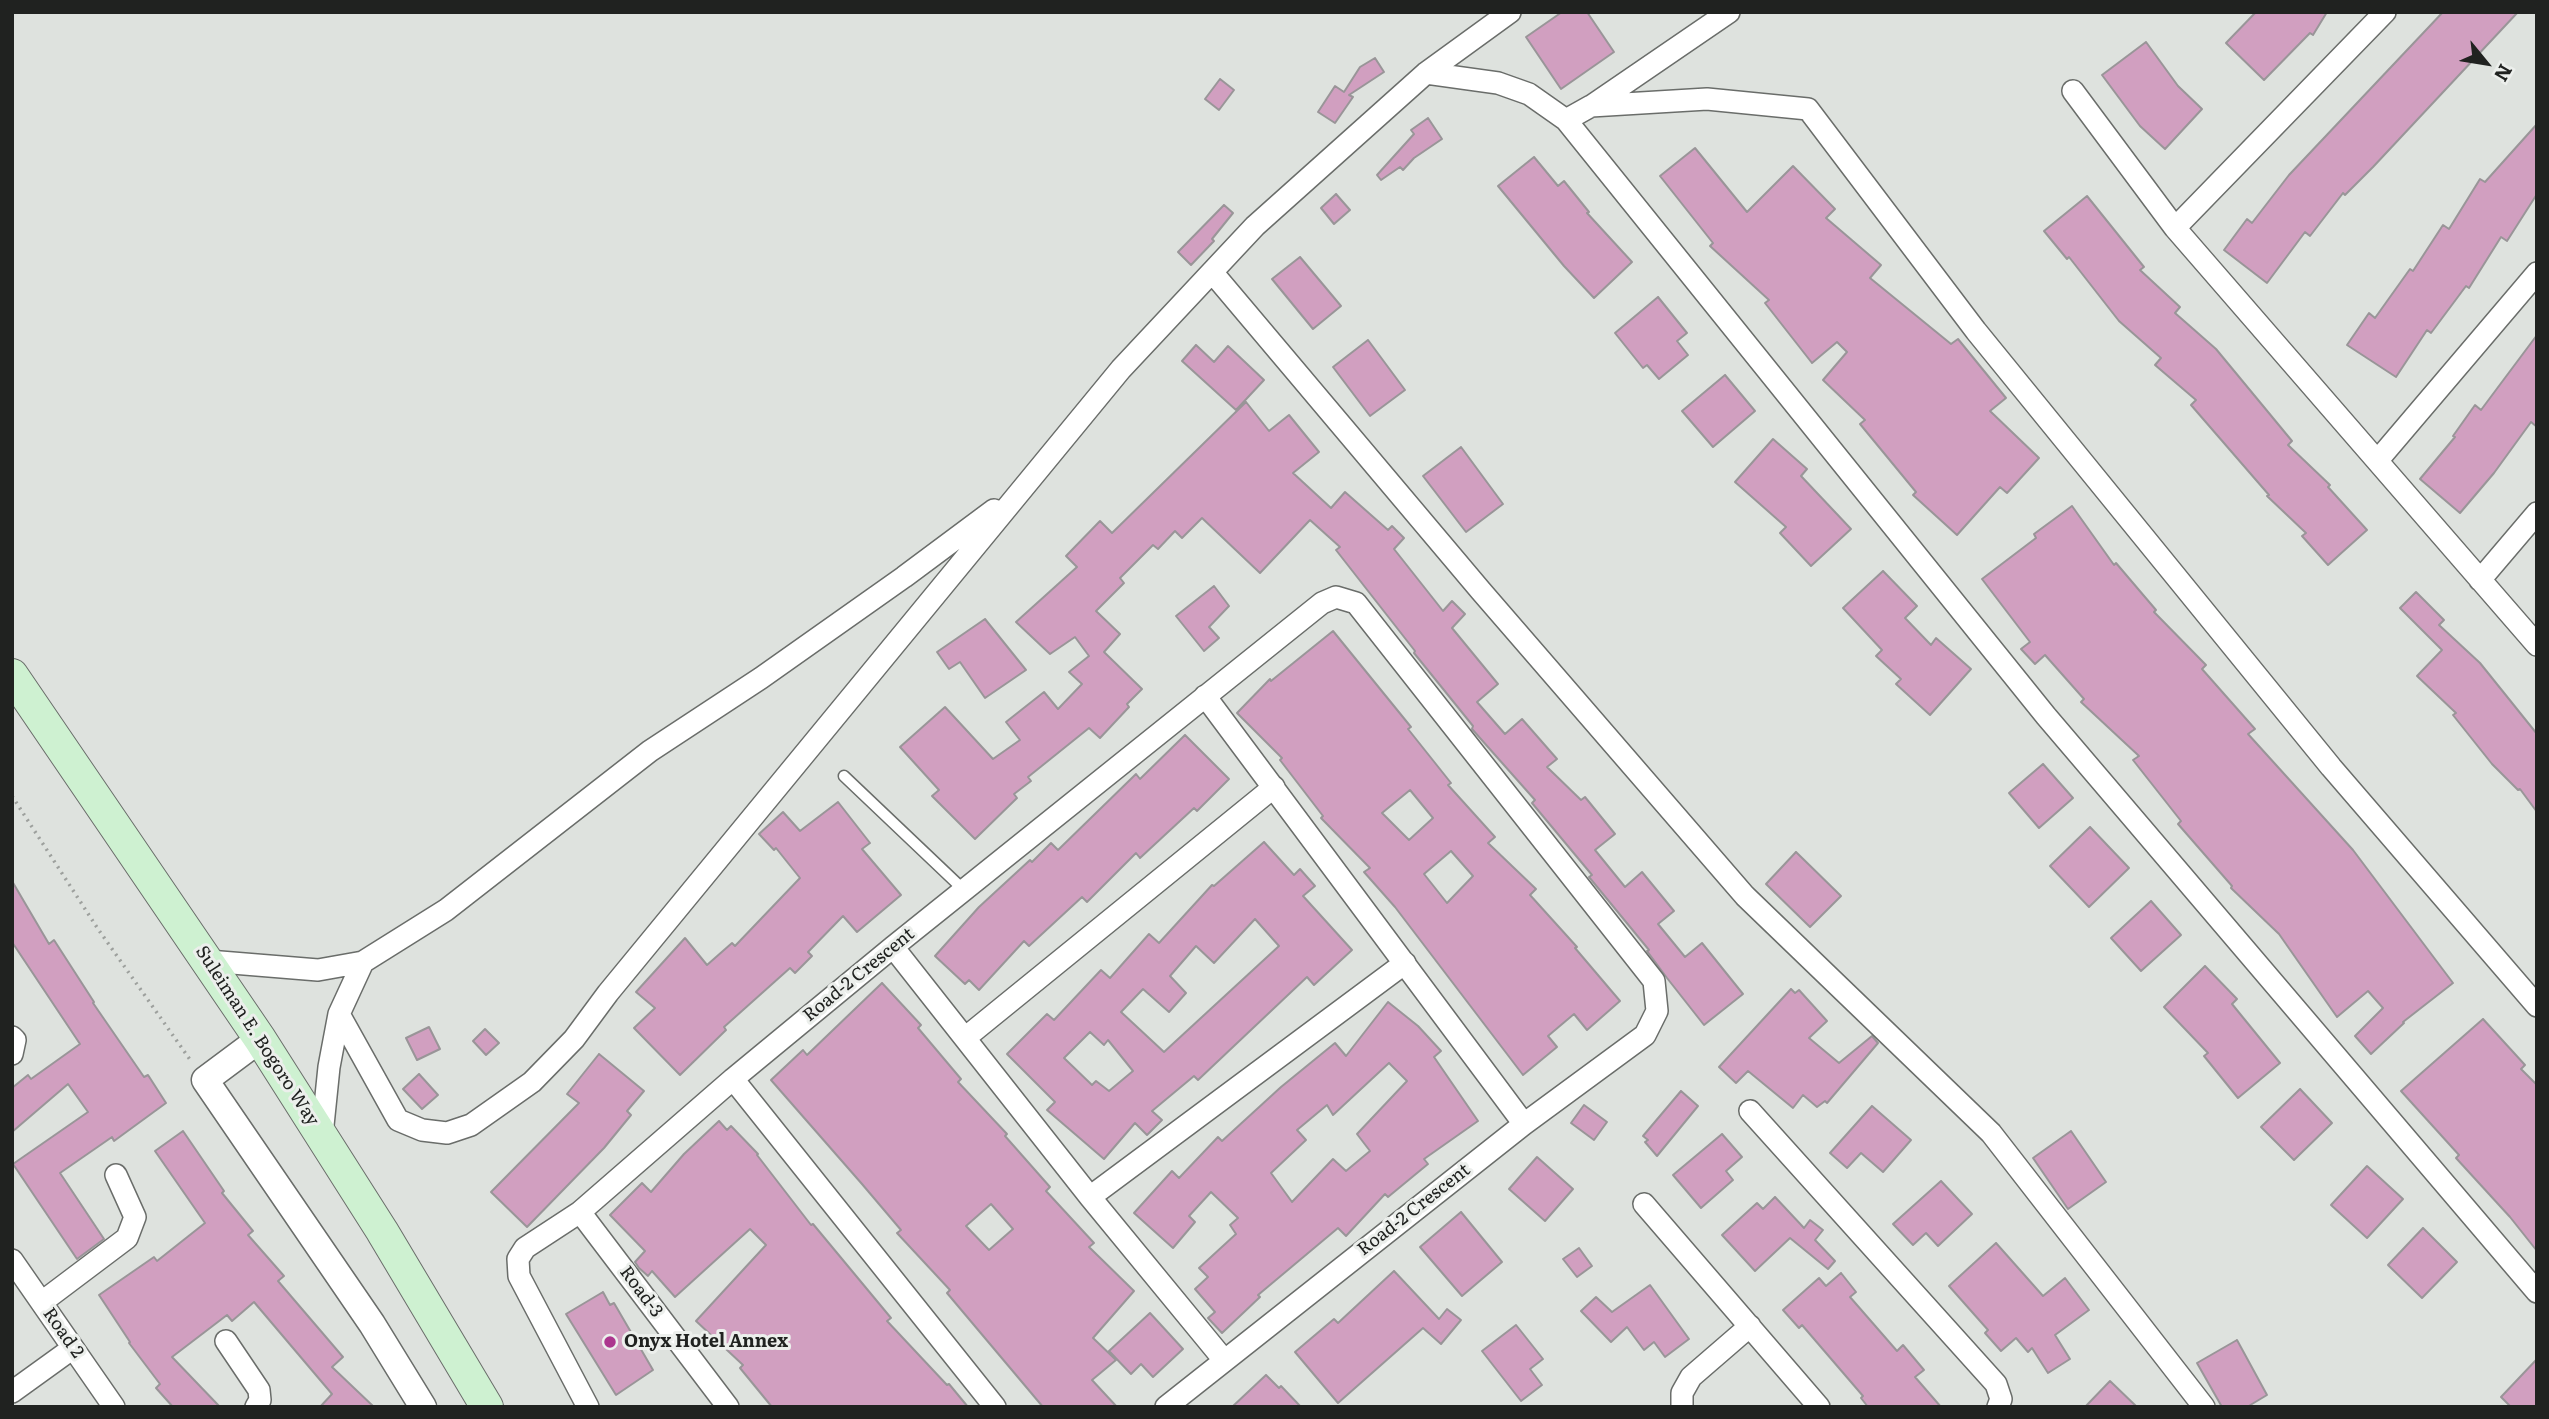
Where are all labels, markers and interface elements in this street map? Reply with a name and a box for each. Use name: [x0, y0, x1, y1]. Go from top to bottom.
north arrow: [2451, 28, 2521, 98]
text: N: [2488, 60, 2520, 87]
street label: Road-2 Crescent: [799, 924, 919, 1026]
street label: Suleiman E. Bogoro Way: [191, 942, 323, 1130]
street label: Road-2 Crescent: [1353, 1159, 1475, 1261]
street label: Road-3: [615, 1262, 667, 1322]
street label: Road 2: [38, 1304, 88, 1362]
place label: Onyx Hotel Annex: [624, 1331, 788, 1353]
marker: Onyx Hotel Annex: [602, 1334, 618, 1350]

